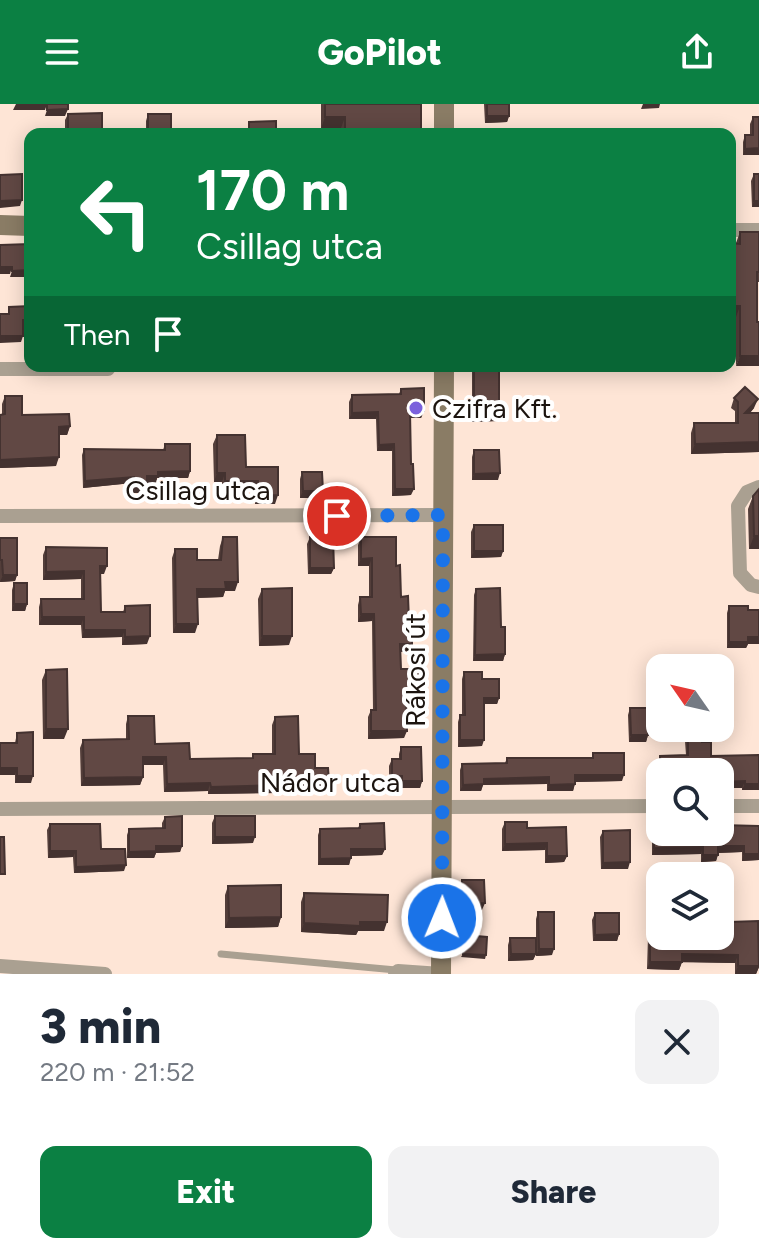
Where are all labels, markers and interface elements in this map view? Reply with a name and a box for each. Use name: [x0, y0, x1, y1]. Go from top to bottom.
icon: menu: [40, 30, 84, 74]
icon: share: [675, 30, 719, 74]
text: GoPilot: [317, 31, 442, 74]
text: 170 m: [196, 157, 349, 224]
icon: left: [64, 160, 168, 264]
text: Csillag utca: [196, 225, 383, 268]
icon: arrive: [146, 312, 190, 356]
text: Then: [64, 316, 130, 353]
place label: Czifra Kft.: [432, 391, 557, 425]
marker: Czifra Kft.: [407, 399, 425, 417]
street label: Csillag utca: [125, 473, 271, 507]
pin: [303, 482, 371, 550]
icon: arrive: [315, 494, 359, 538]
street label: Rákosi út: [398, 613, 432, 727]
north arrow: [646, 654, 734, 742]
map controls: [646, 654, 734, 950]
button: search: [646, 758, 734, 846]
street label: Nádor utca: [260, 765, 400, 799]
button: layers: [646, 862, 734, 950]
position arrow: [400, 876, 484, 960]
text: 3 min: [40, 997, 161, 1055]
button: close: [635, 1000, 719, 1084]
text: 220 m · 21:52: [40, 1056, 195, 1088]
button: Exit: [40, 1146, 372, 1238]
button: Share: [388, 1146, 719, 1238]

